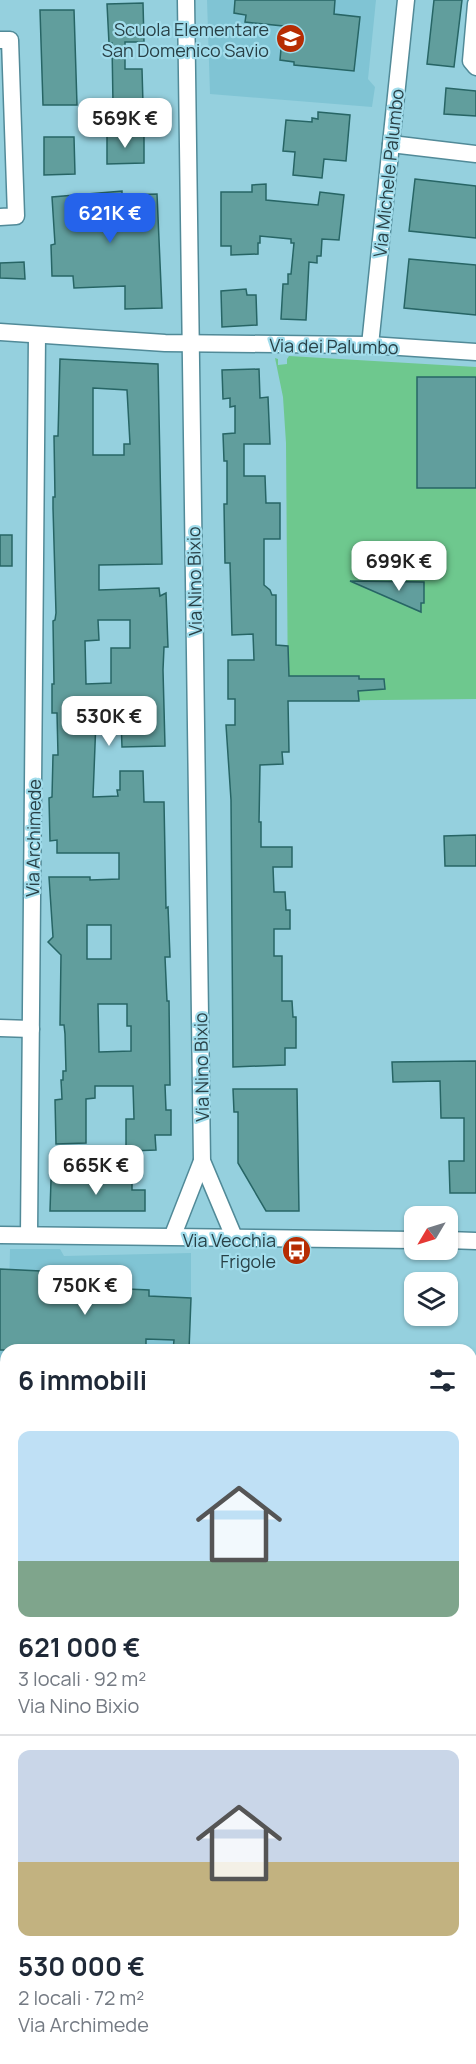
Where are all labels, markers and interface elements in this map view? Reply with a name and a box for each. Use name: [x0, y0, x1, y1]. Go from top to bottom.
place label: Scuola Elementare San Domenico Savio: [102, 17, 269, 62]
school or university icon: Scuola Elementare San Domenico Savio: [274, 23, 306, 55]
street label: Via Michele Palumbo: [367, 88, 409, 258]
pin: 569K €: [76, 98, 174, 149]
text: 569K €: [92, 104, 158, 131]
pin: 621K €: [61, 193, 159, 244]
text: 621K €: [78, 199, 142, 226]
street label: Via dei Palumbo: [269, 333, 399, 359]
street label: Via Nino Bixio: [181, 526, 207, 636]
pin: 699K €: [350, 541, 448, 592]
text: 699K €: [366, 547, 432, 574]
pin: 530K €: [60, 696, 158, 747]
text: 530K €: [76, 702, 142, 729]
street label: Via Archimede: [20, 779, 46, 897]
street label: Via Nino Bixio: [188, 1012, 214, 1122]
pin: 665K €: [47, 1145, 145, 1196]
text: 665K €: [63, 1151, 129, 1178]
north arrow: [404, 1206, 458, 1260]
map controls: [404, 1206, 458, 1326]
place label: Via Vecchia Frigole: [183, 1228, 276, 1273]
bus stop icon: Via Vecchia Frigole: [281, 1234, 313, 1266]
pin: 750K €: [36, 1265, 134, 1316]
text: 750K €: [52, 1271, 118, 1298]
button: layers: [404, 1272, 458, 1326]
text: 6 immobili: [18, 1362, 147, 1398]
icon: filters: [426, 1364, 459, 1397]
icon: home: [185, 1470, 293, 1578]
text: 621 000 €: [18, 1629, 141, 1665]
text: 3 locali · 92 m²: [18, 1665, 146, 1692]
text: Via Nino Bixio: [18, 1692, 139, 1719]
icon: home: [185, 1789, 293, 1897]
text: 530 000 €: [18, 1948, 145, 1984]
text: 2 locali · 72 m²: [18, 1984, 144, 2011]
text: Via Archimede: [18, 2011, 149, 2038]

